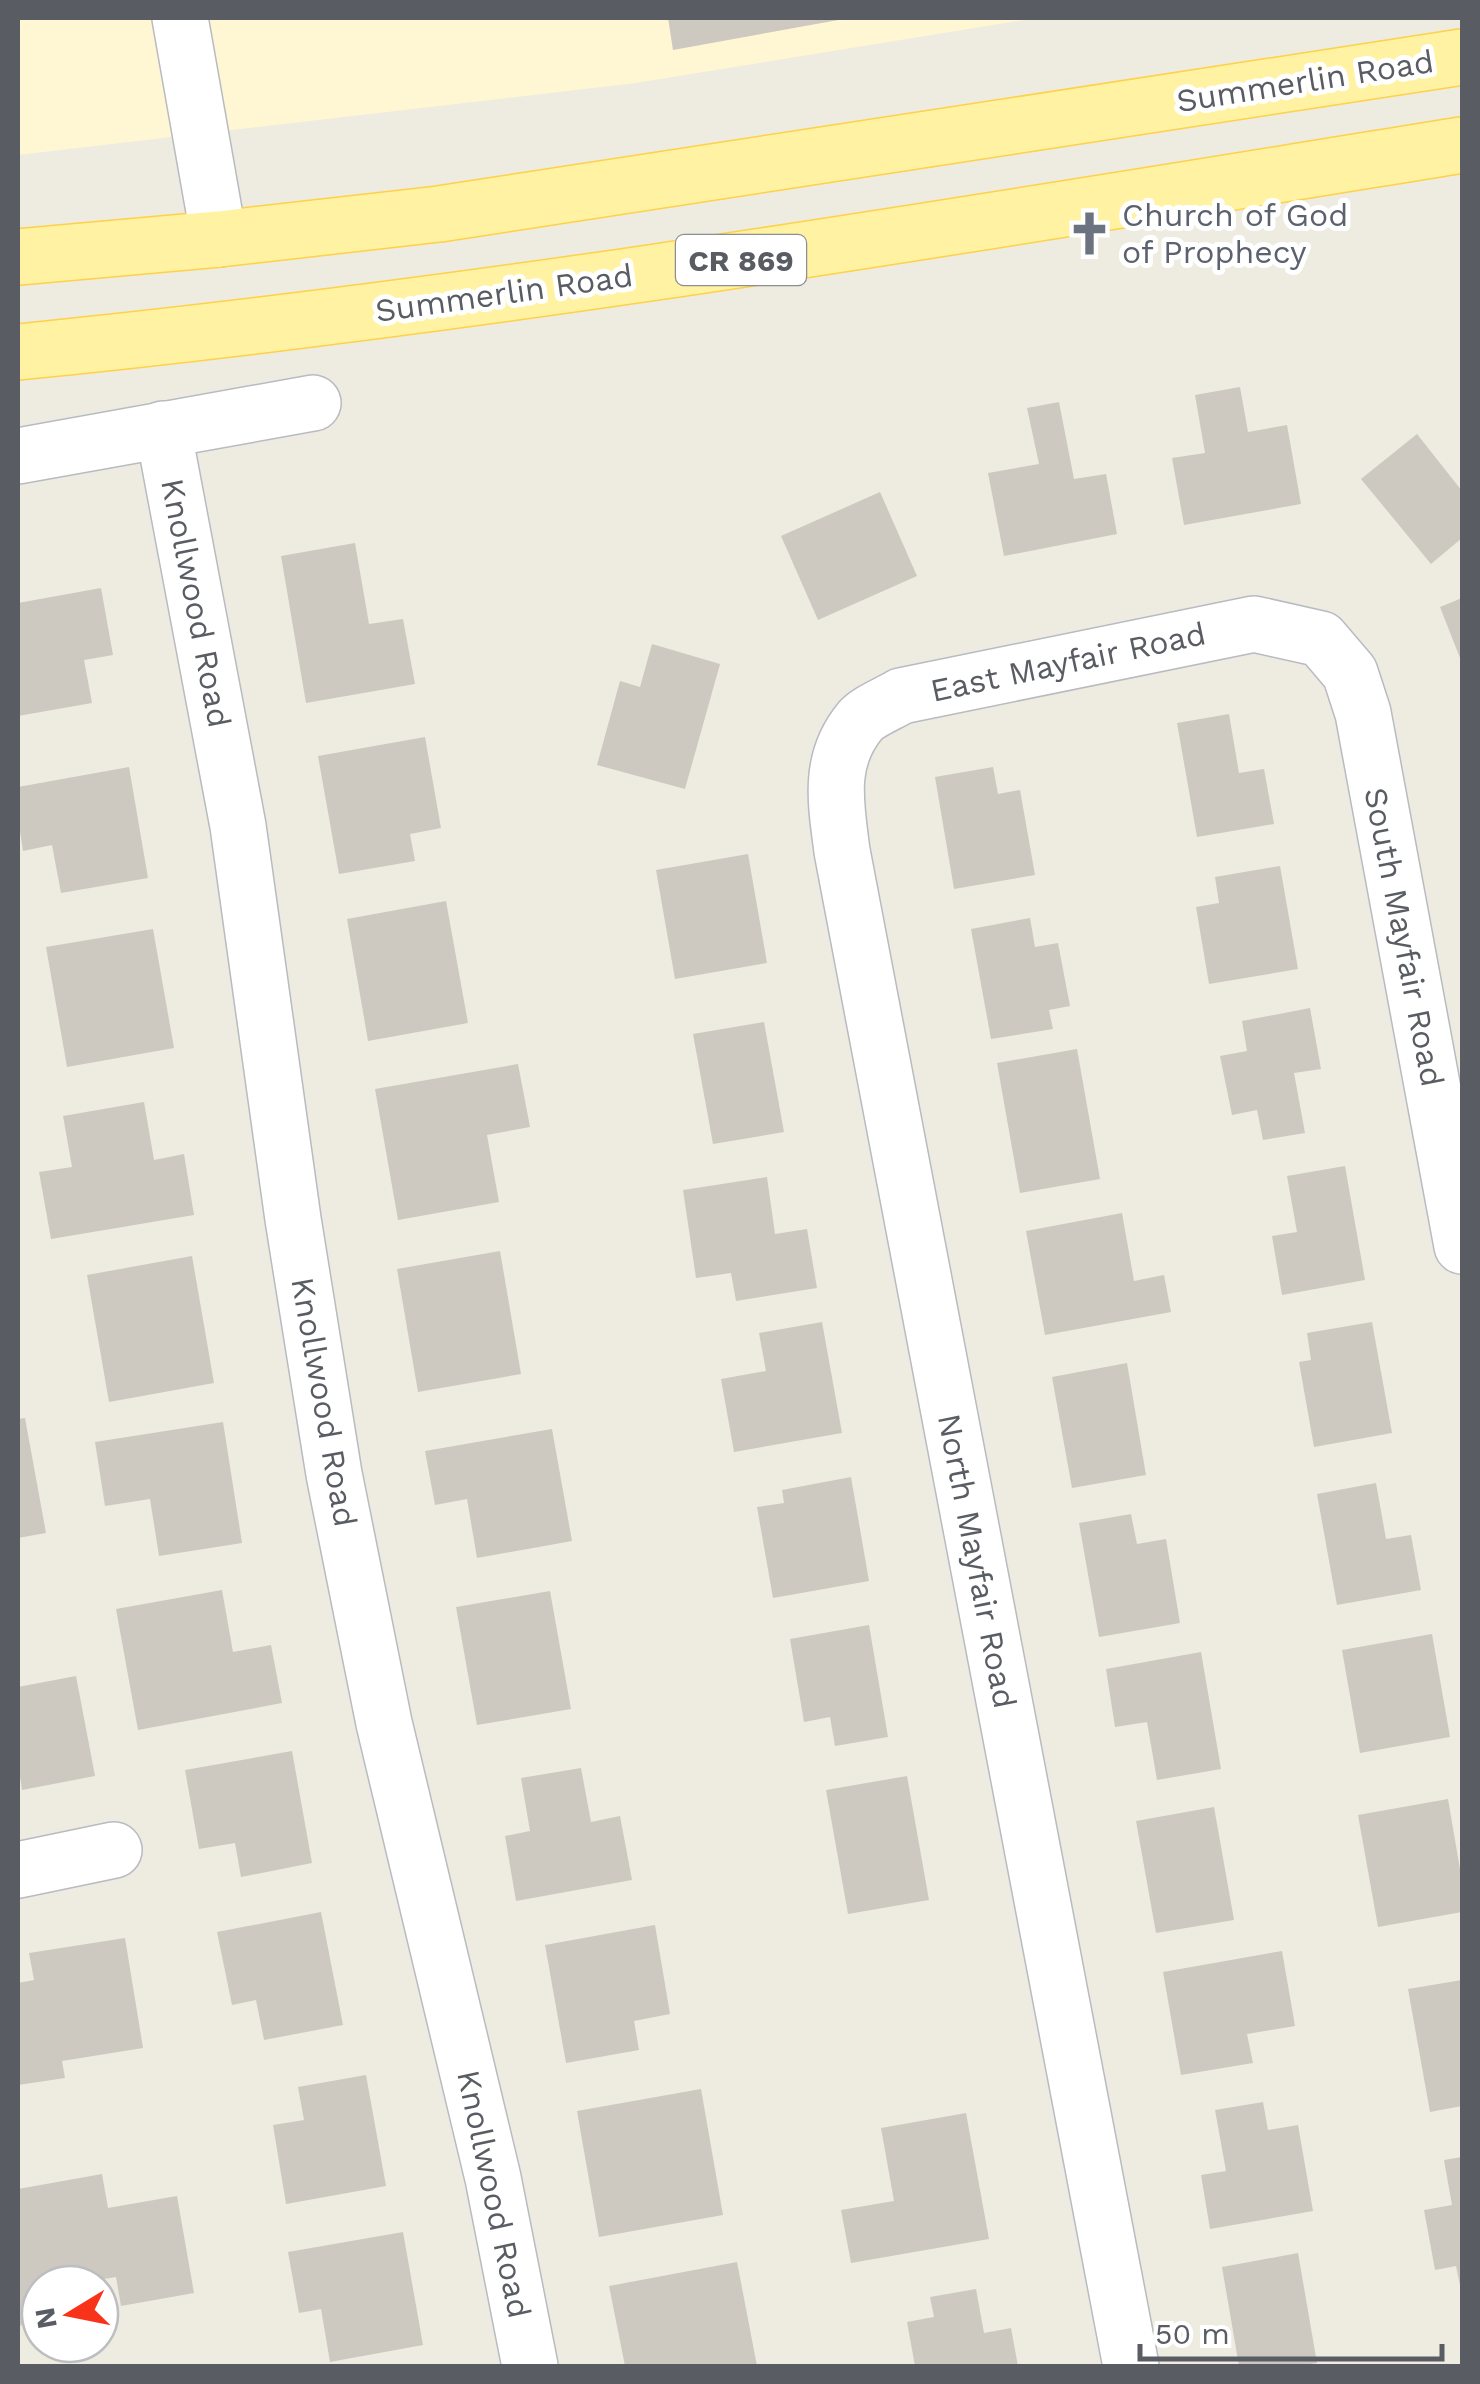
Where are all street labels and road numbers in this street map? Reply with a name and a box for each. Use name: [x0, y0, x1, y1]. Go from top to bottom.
street label: Summerlin Road: [1174, 42, 1436, 120]
road number: CR 869: [676, 235, 806, 285]
street label: Summerlin Road: [373, 256, 635, 330]
street label: Knollwood Road: [153, 475, 239, 731]
street label: East Mayfair Road: [927, 614, 1209, 710]
street label: South Mayfair Road: [1356, 784, 1452, 1090]
street label: Knollwood Road: [283, 1274, 365, 1530]
street label: North Mayfair Road: [930, 1411, 1024, 1711]
street label: Knollwood Road: [449, 2066, 539, 2322]

